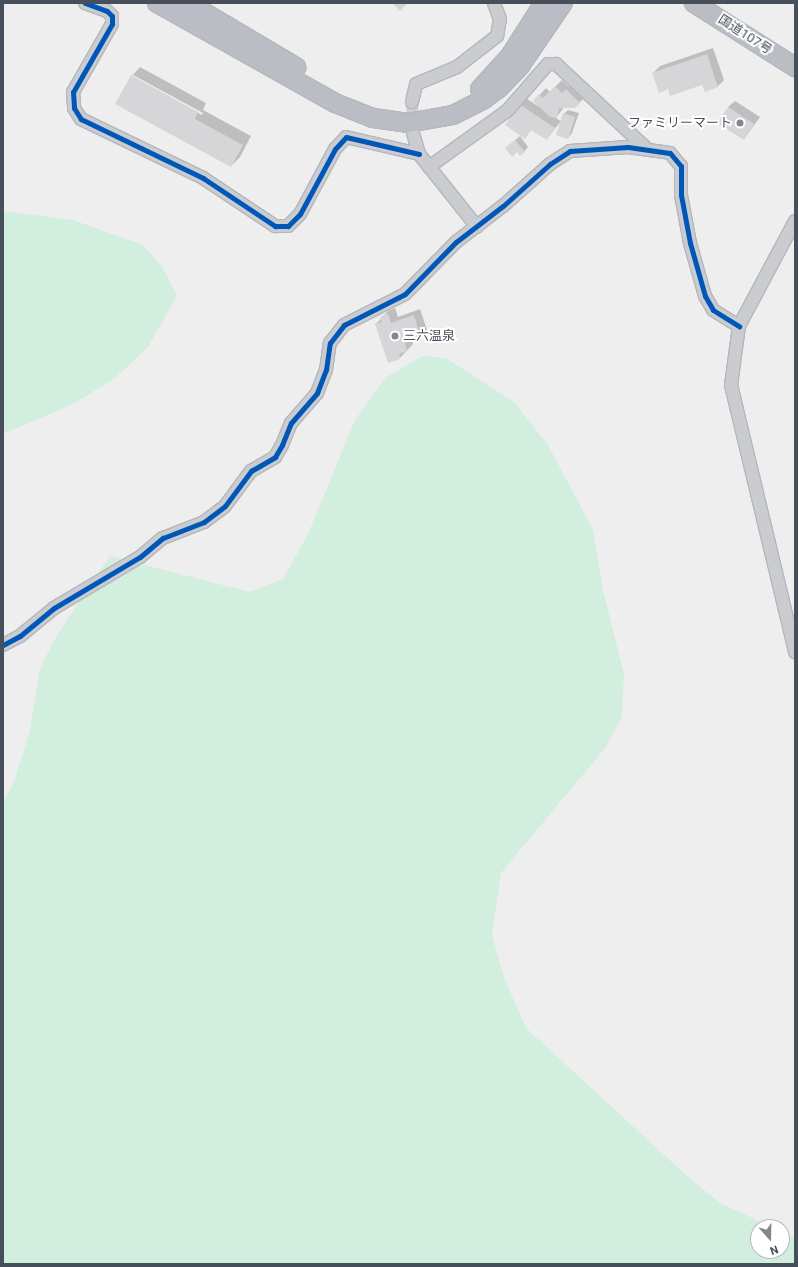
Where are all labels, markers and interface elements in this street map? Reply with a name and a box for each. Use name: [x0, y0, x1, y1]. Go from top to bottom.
street label: 国道107号: [715, 12, 775, 58]
place label: ファミリーマート: [628, 115, 732, 131]
marker: ファミリーマート: [735, 118, 745, 128]
place label: 三六温泉: [403, 328, 455, 344]
marker: 三六温泉: [390, 331, 400, 341]
north arrow: [750, 1219, 790, 1259]
text: N: [768, 1242, 780, 1257]

